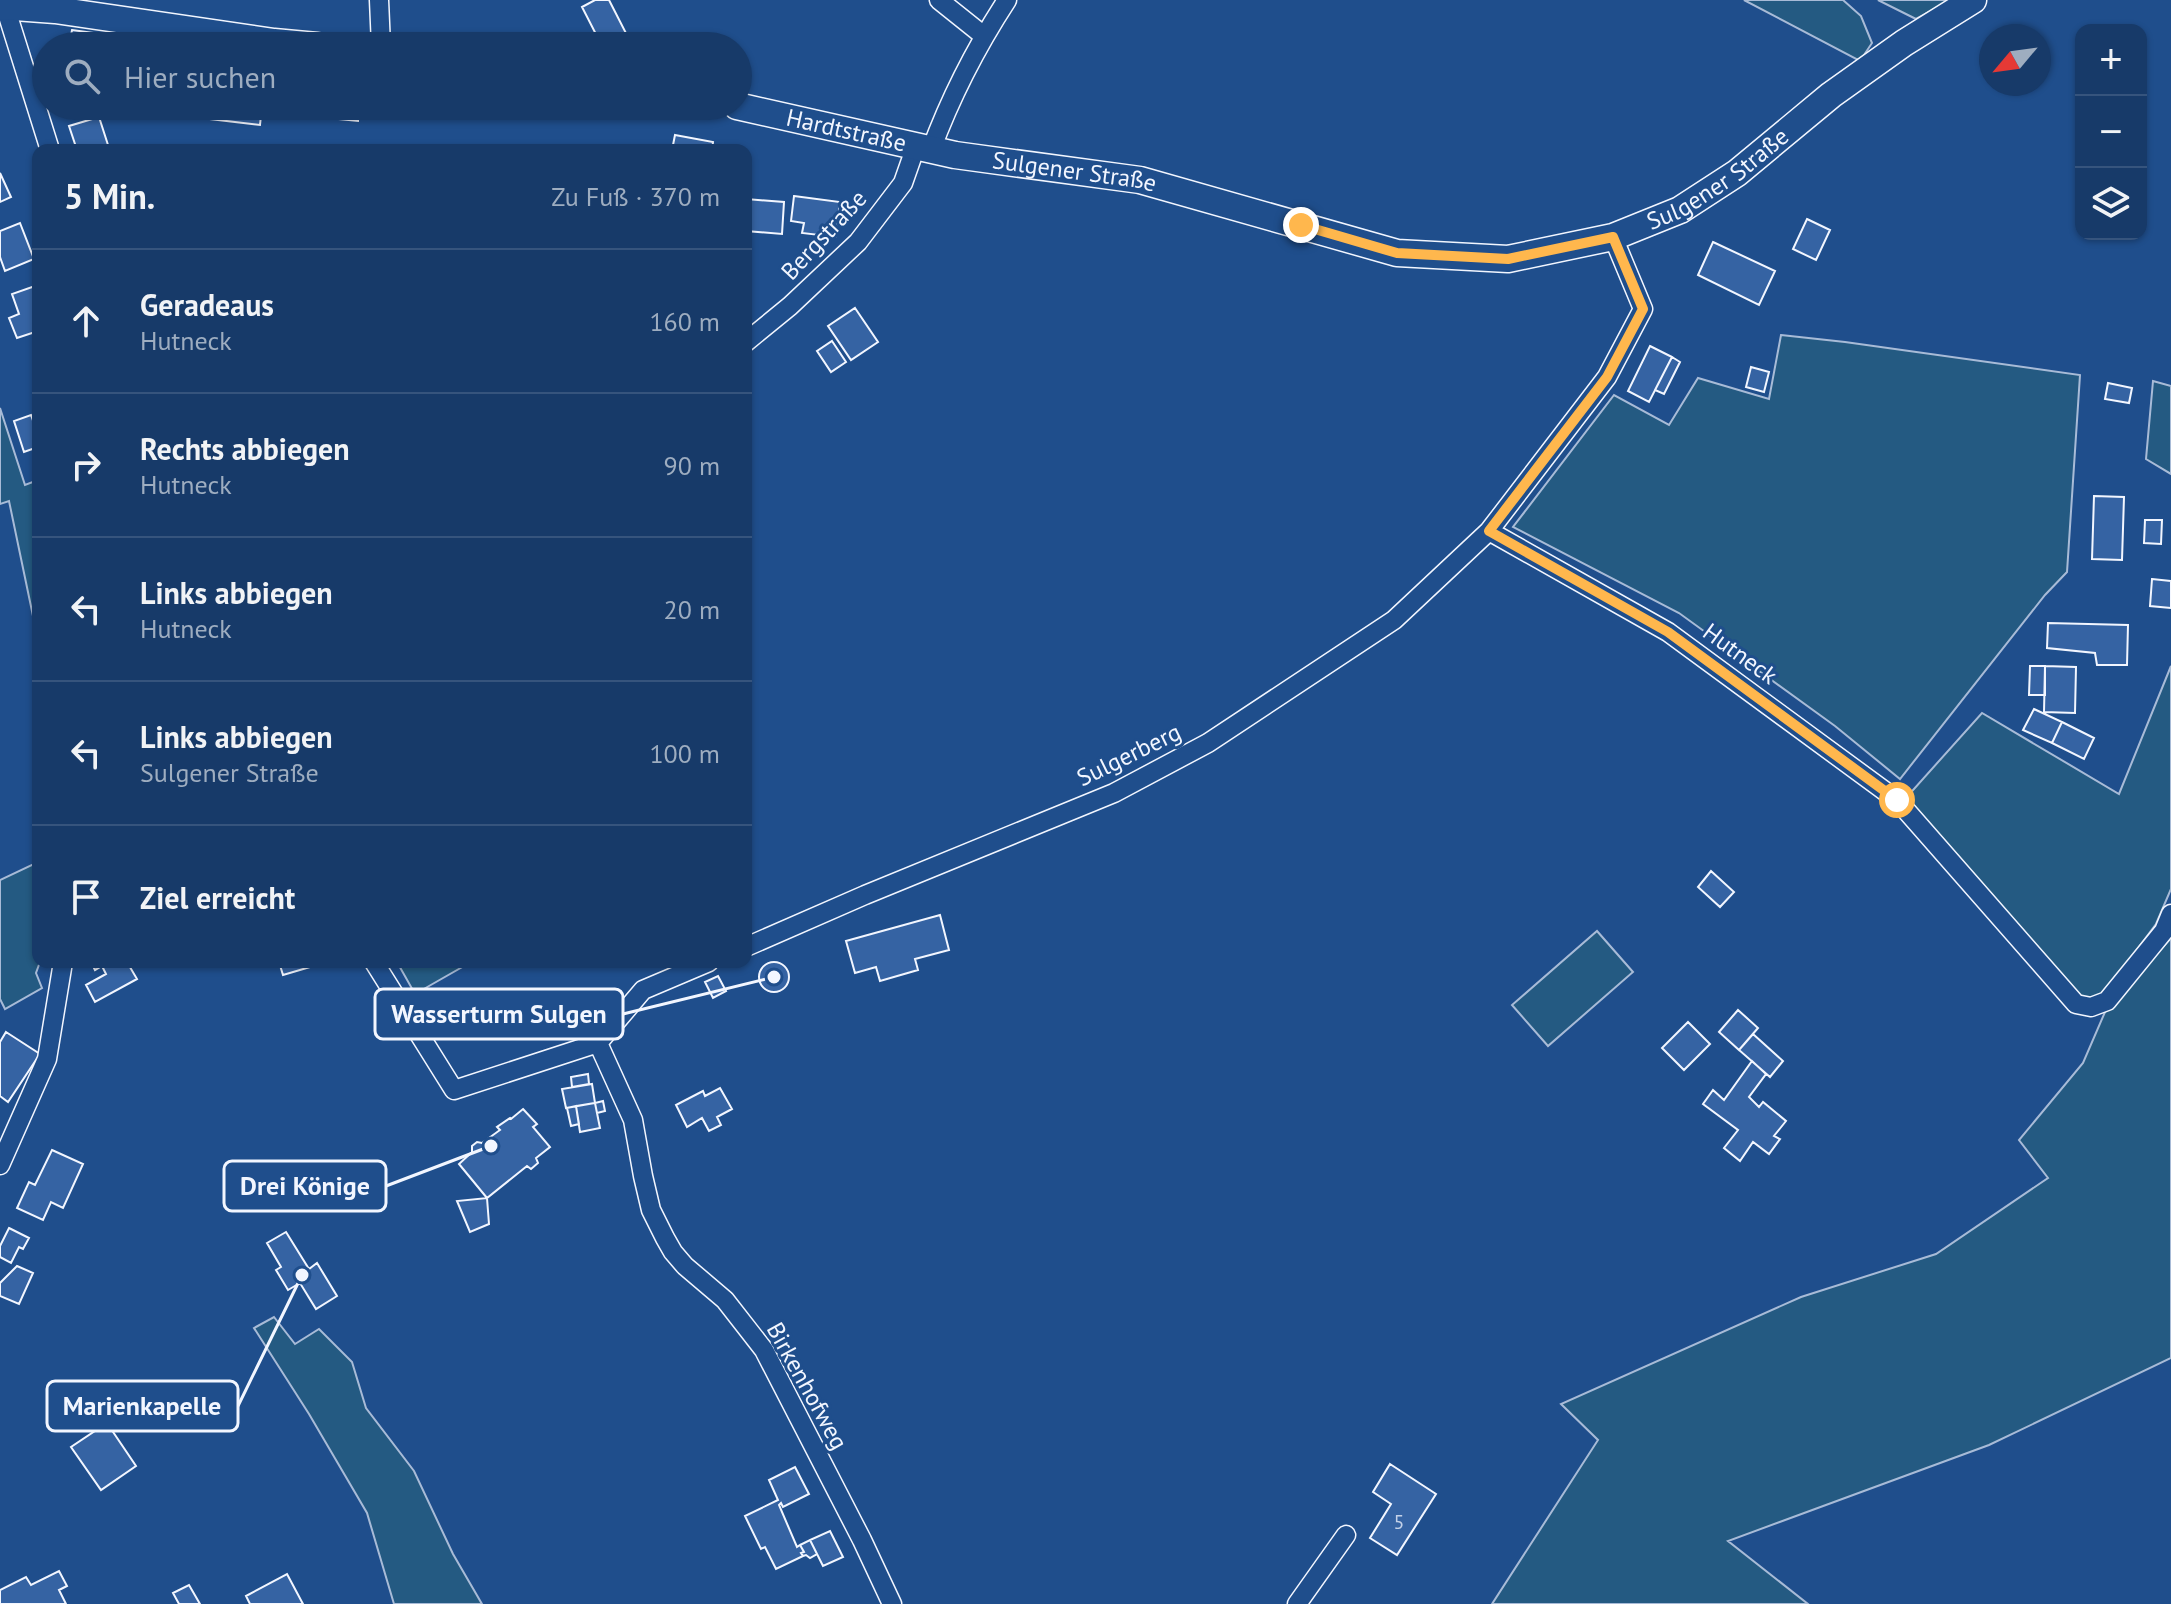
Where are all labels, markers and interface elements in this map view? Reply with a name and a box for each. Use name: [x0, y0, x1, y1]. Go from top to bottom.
north arrow: [1979, 24, 2051, 96]
map controls: [2075, 24, 2147, 240]
button: +: [2075, 24, 2147, 96]
search box: [32, 32, 752, 120]
icon: search: [60, 54, 104, 98]
text: Hier suchen: [124, 57, 276, 96]
button: −: [2075, 96, 2147, 168]
street label: Hardtstraße: [783, 102, 909, 159]
street label: Sulgener Straße: [1642, 121, 1795, 237]
street label: Sulgener Straße: [991, 144, 1160, 199]
button: layers: [2075, 168, 2147, 240]
text: 5 Min.: [64, 174, 155, 218]
text: Zu Fuß · 370 m: [551, 180, 720, 213]
street label: Bergstraße: [774, 183, 873, 286]
route end: [1283, 207, 1319, 243]
text: Geradeaus: [140, 285, 274, 324]
icon: ahead: [64, 299, 108, 343]
text: 160 m: [649, 305, 720, 338]
text: Hutneck: [140, 324, 232, 357]
text: Rechts abbiegen: [140, 429, 350, 468]
icon: right: [64, 443, 108, 487]
text: 90 m: [664, 449, 720, 482]
text: Hutneck: [140, 468, 232, 501]
text: Links abbiegen: [140, 573, 333, 612]
icon: left: [64, 587, 108, 631]
text: 20 m: [664, 593, 720, 626]
text: Hutneck: [140, 612, 232, 645]
street label: Hutneck: [1697, 616, 1784, 691]
street label: Sulgerberg: [1072, 716, 1186, 793]
text: Links abbiegen: [140, 717, 333, 756]
icon: left: [64, 731, 108, 775]
text: 100 m: [649, 737, 720, 770]
text: Sulgener Straße: [140, 756, 319, 789]
route start: [1879, 782, 1915, 818]
icon: arrive: [64, 875, 108, 919]
text: Ziel erreicht: [140, 878, 295, 917]
callout: Wasserturm Sulgen: [375, 989, 623, 1039]
text: Wasserturm Sulgen: [391, 997, 607, 1030]
callout: Drei Könige: [224, 1161, 386, 1211]
text: Drei Könige: [240, 1169, 370, 1202]
street label: Birkenhofweg: [760, 1317, 855, 1455]
callout: Marienkapelle: [47, 1381, 238, 1431]
text: Marienkapelle: [63, 1389, 221, 1422]
house number: 5: [1394, 1509, 1404, 1535]

